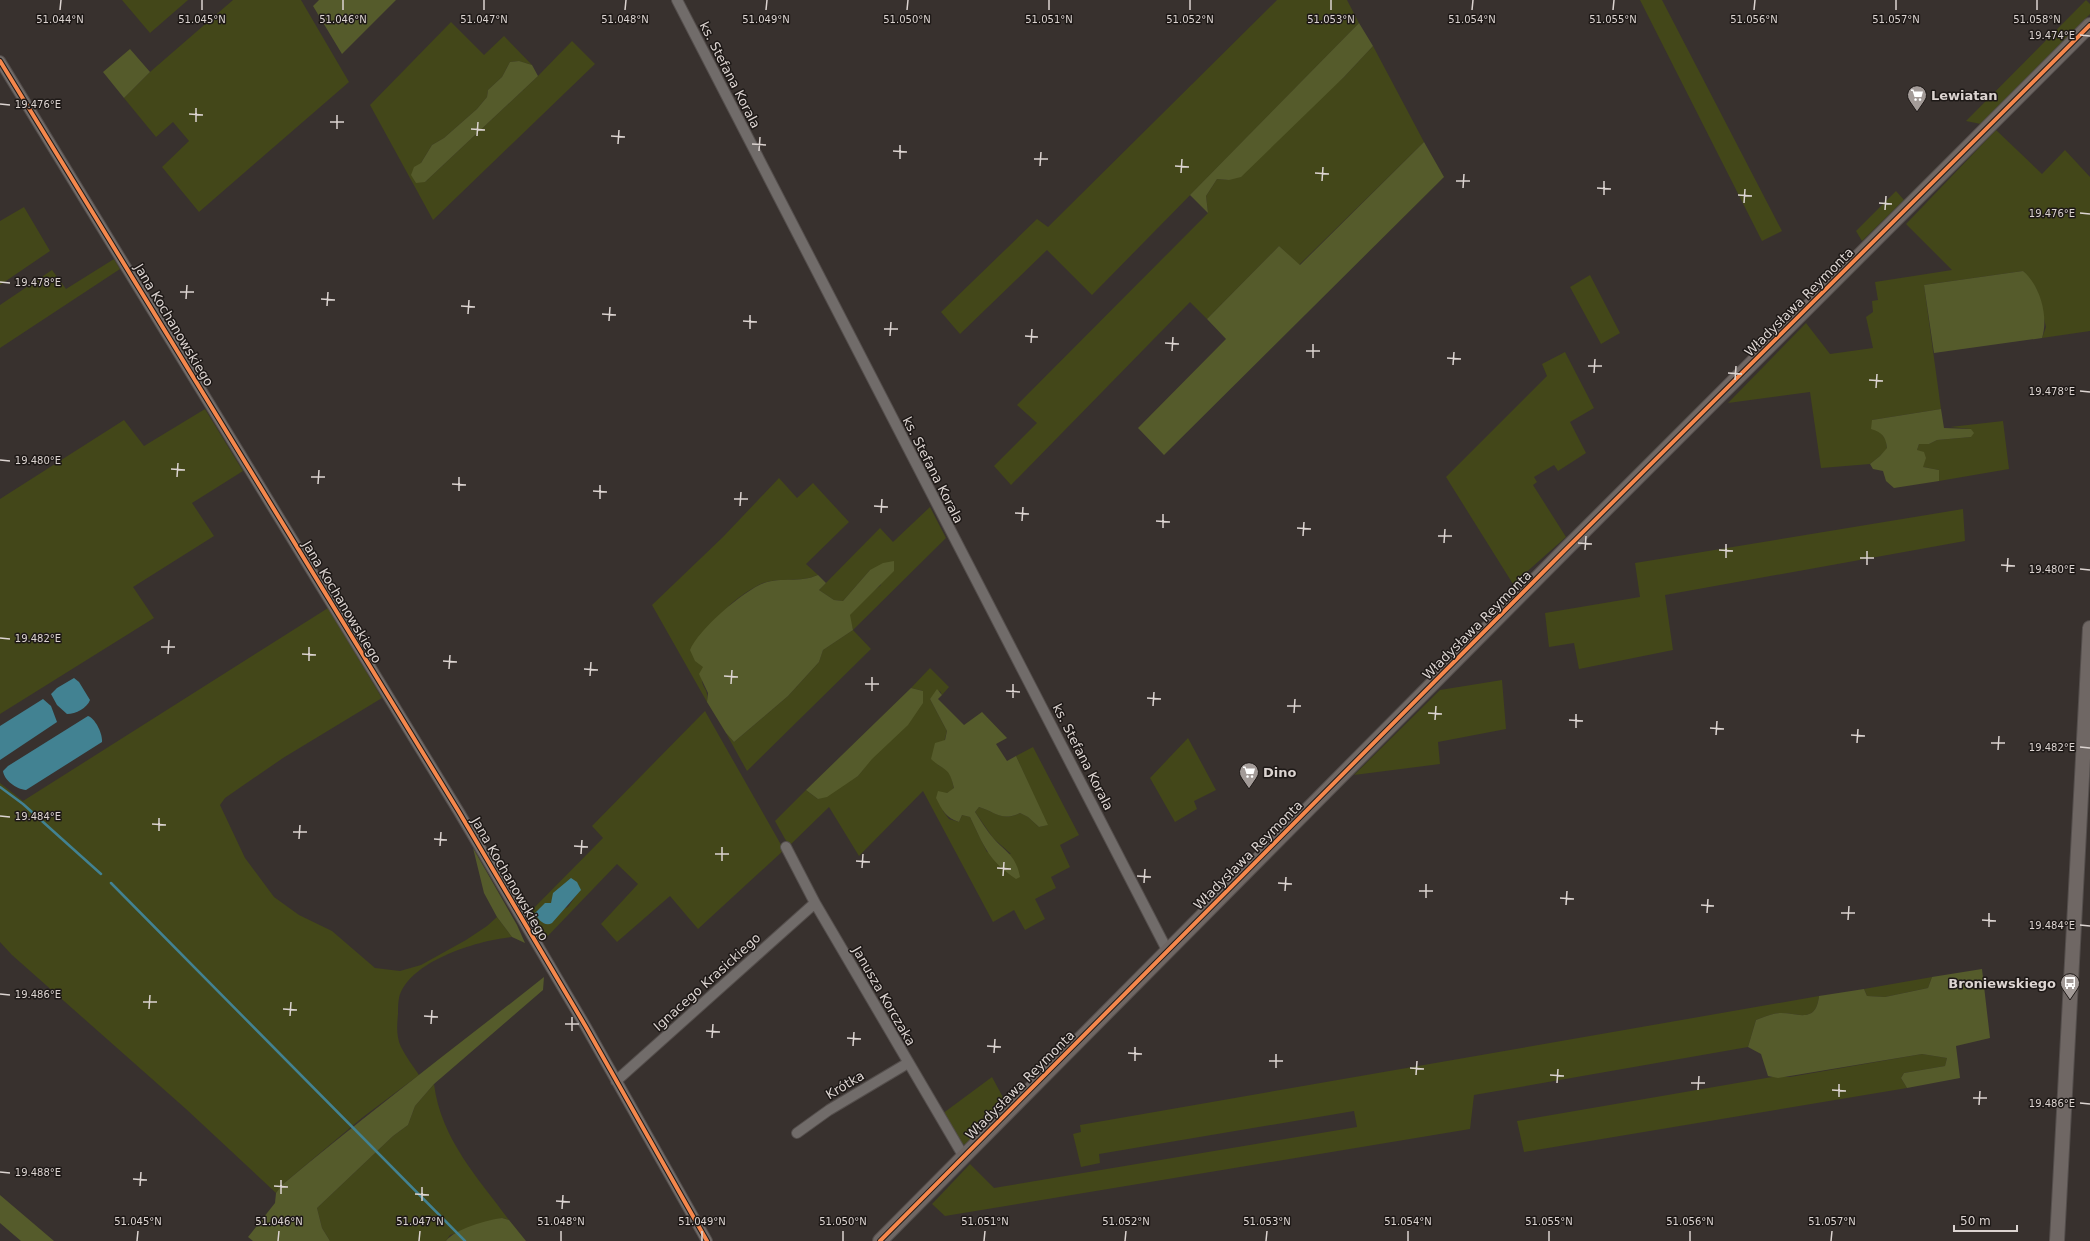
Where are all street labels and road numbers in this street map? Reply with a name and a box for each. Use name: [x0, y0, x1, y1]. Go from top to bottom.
street label: ks. Stefana Korala: [697, 19, 763, 131]
street label: Władysława Reymonta: [1741, 244, 1857, 360]
street label: Jana Kochanowskiego: [131, 260, 217, 389]
street label: ks. Stefana Korala: [900, 414, 966, 526]
street label: Jana Kochanowskiego: [299, 537, 385, 666]
street label: Władysława Reymonta: [1419, 567, 1535, 683]
street label: ks. Stefana Korala: [1050, 701, 1116, 813]
street label: Władysława Reymonta: [1190, 797, 1306, 913]
street label: Jana Kochanowskiego: [468, 814, 552, 944]
street label: Ignacego Krasickiego: [651, 930, 764, 1034]
street label: Janusza Korczaka: [849, 943, 919, 1048]
street label: Władysława Reymonta: [962, 1027, 1078, 1143]
street label: Krótka: [823, 1068, 867, 1102]

